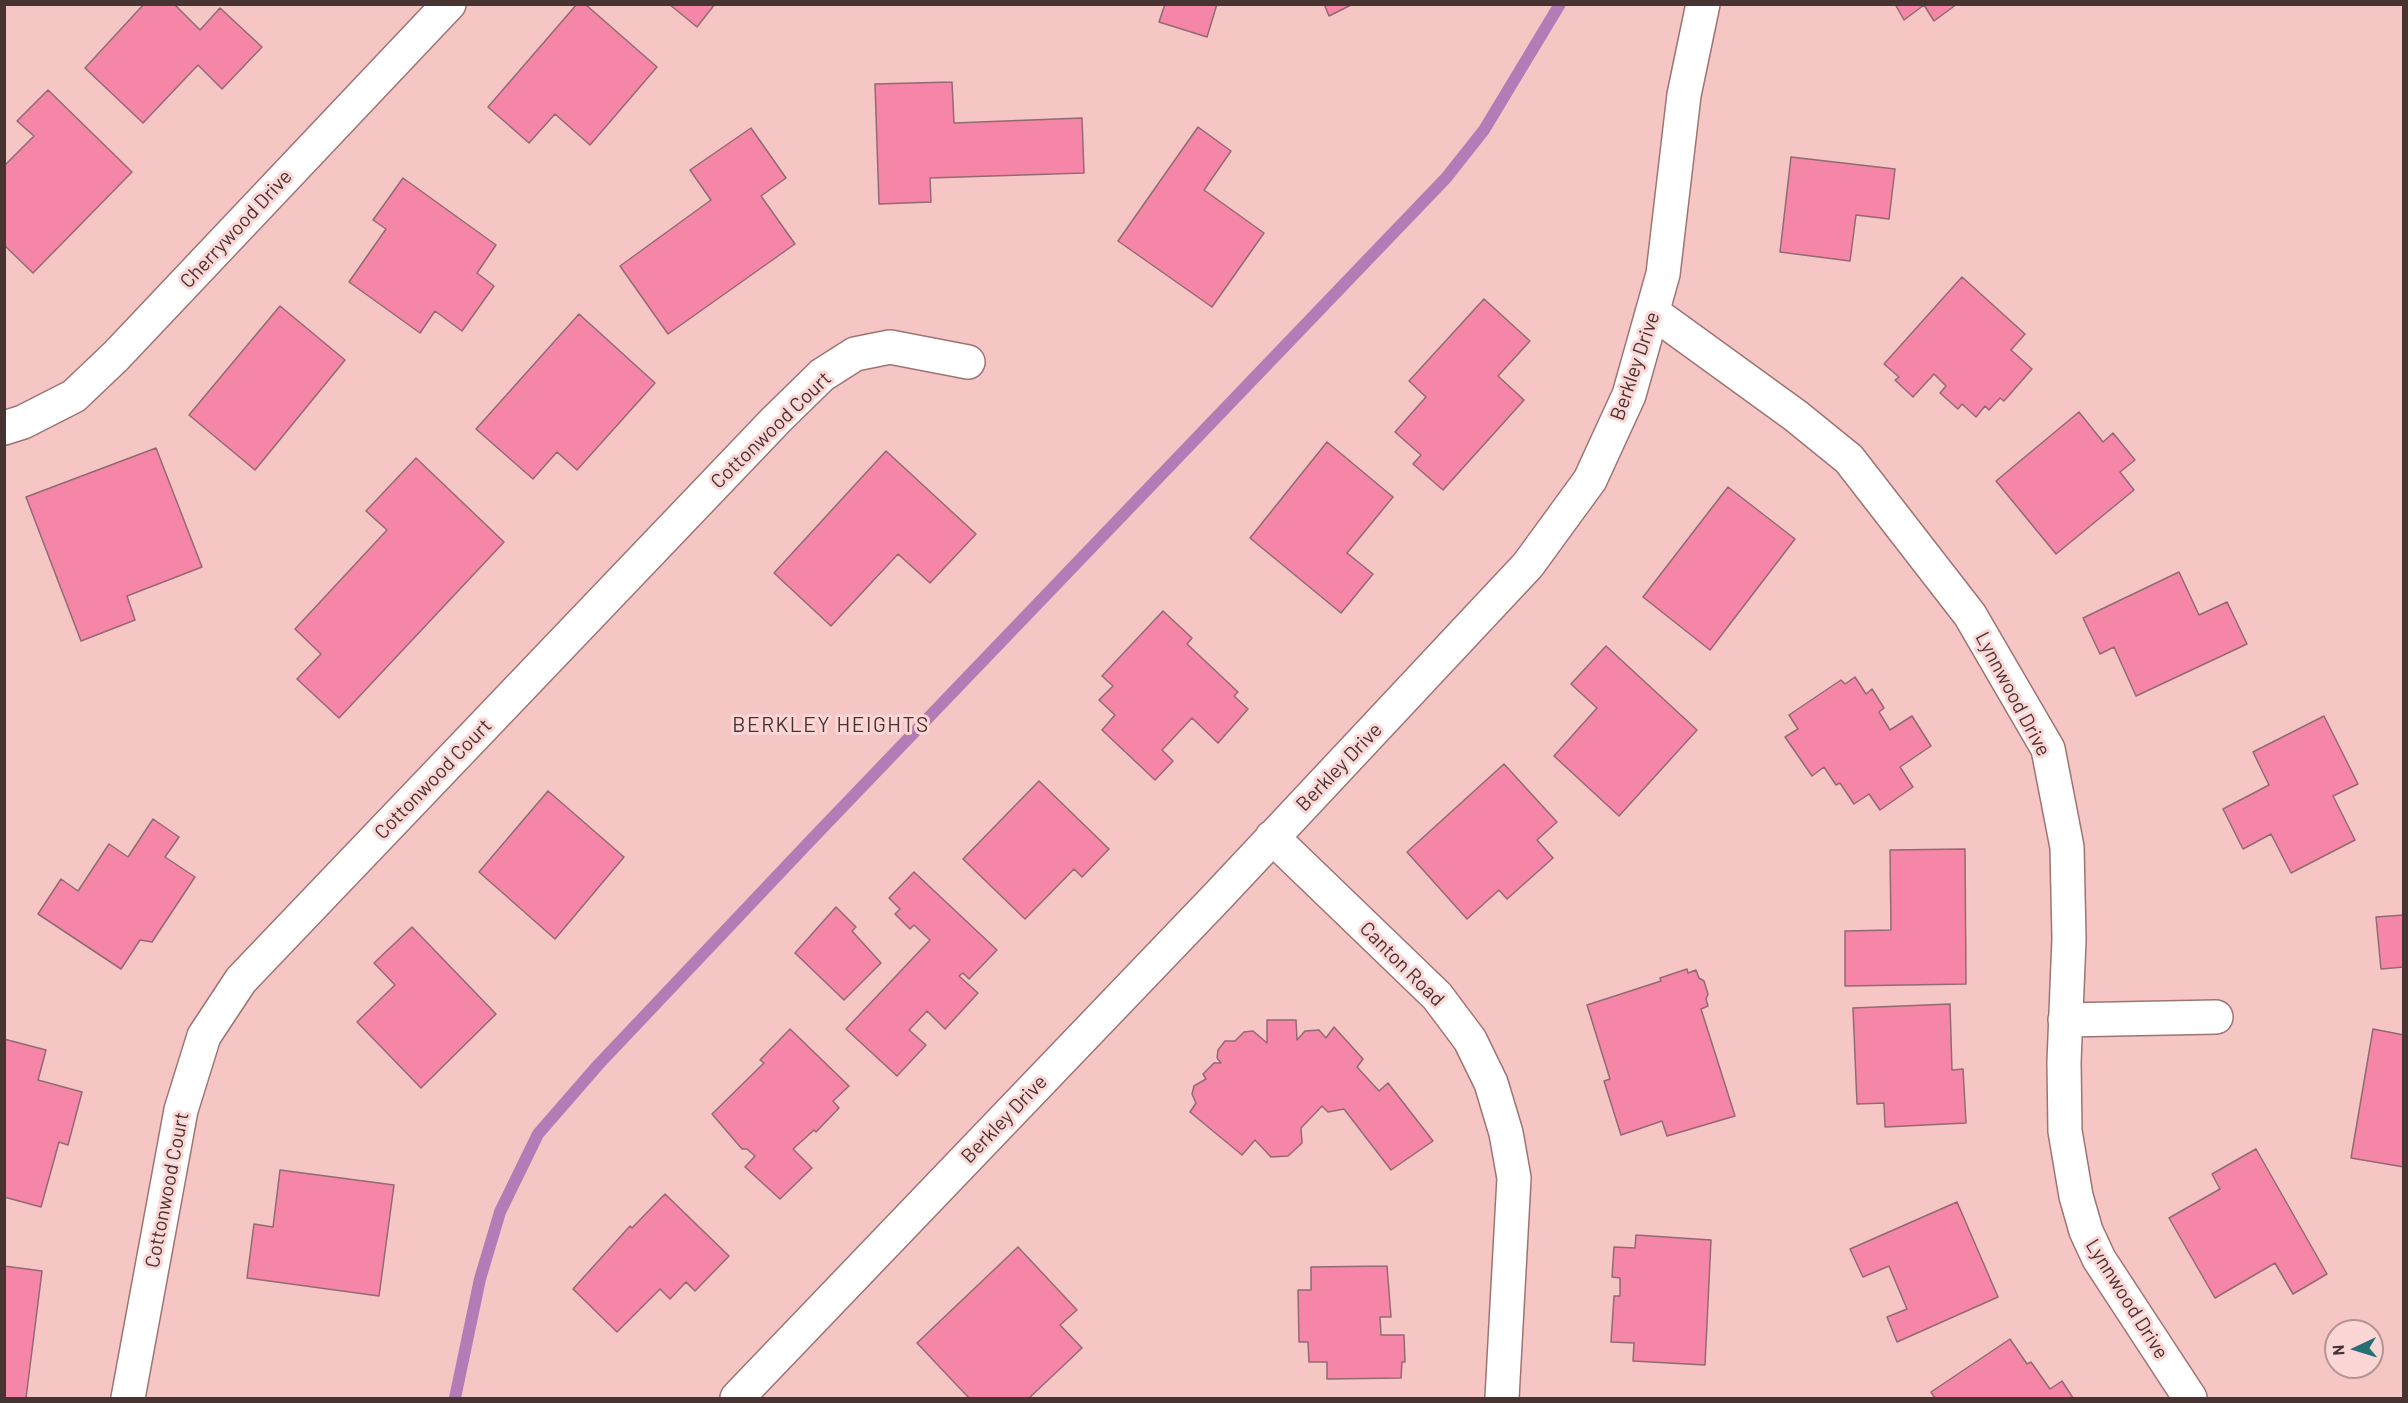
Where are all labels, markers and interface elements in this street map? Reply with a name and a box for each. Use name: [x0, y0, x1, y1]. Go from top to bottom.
street label: Cherrywood Drive: [175, 165, 297, 293]
street label: Berkley Drive: [1605, 309, 1665, 423]
street label: Cottonwood Court: [706, 366, 836, 494]
street label: Lynnwood Drive: [1970, 628, 2056, 760]
district label: BERKLEY HEIGHTS: [732, 712, 930, 738]
street label: Cottonwood Court: [369, 714, 497, 844]
street label: Berkley Drive: [1291, 718, 1387, 816]
street label: Canton Road: [1355, 917, 1449, 1011]
street label: Berkley Drive: [956, 1070, 1052, 1168]
street label: Cottonwood Court: [140, 1110, 194, 1270]
street label: Lynnwood Drive: [2081, 1235, 2173, 1363]
north arrow: [2324, 1319, 2384, 1379]
text: N: [2328, 1344, 2347, 1356]

